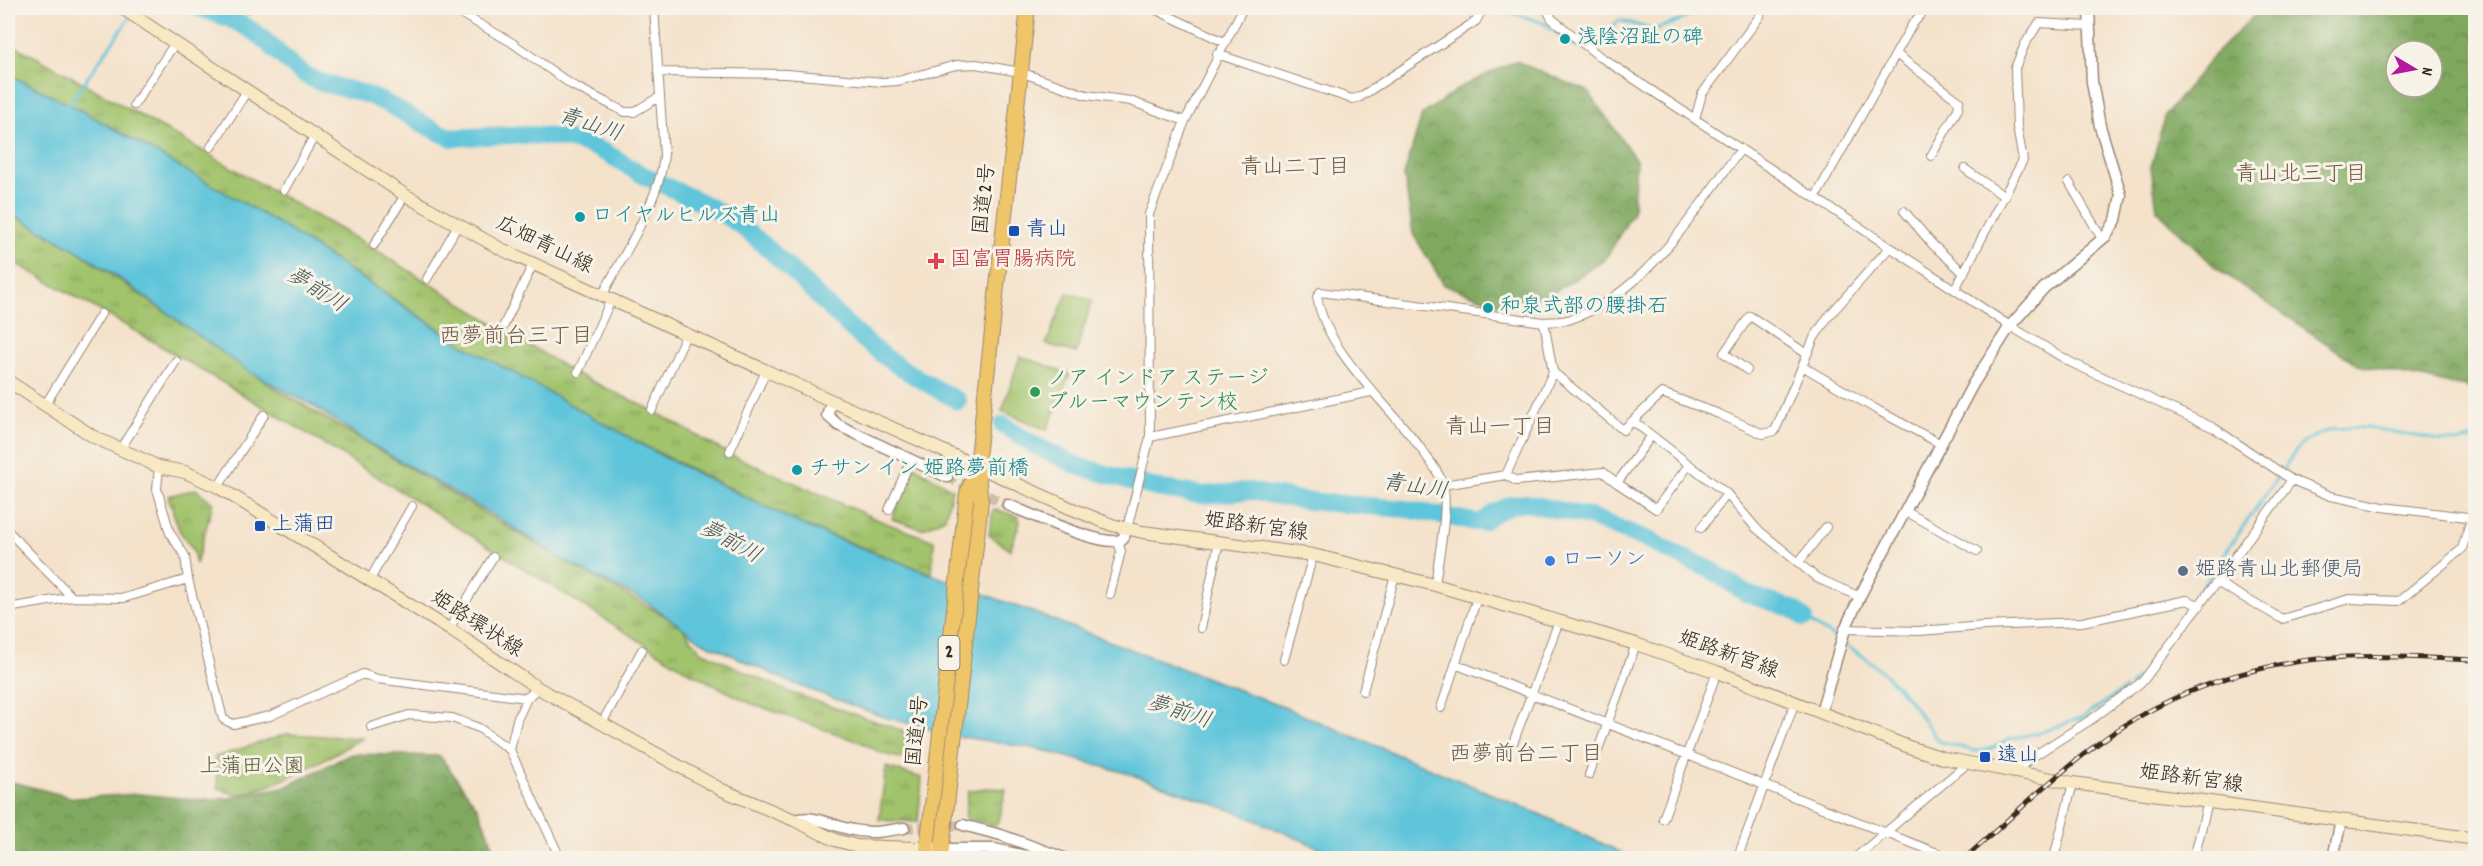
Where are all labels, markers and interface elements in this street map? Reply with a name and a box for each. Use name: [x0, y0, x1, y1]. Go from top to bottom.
place label: 浅陰沼趾の碑: [1577, 24, 1703, 54]
marker: 浅陰沼趾の碑: [1558, 32, 1572, 46]
north arrow: [2384, 39, 2444, 99]
text: N: [2414, 65, 2438, 77]
water label: 青山川: [554, 101, 626, 151]
district label: 青山二丁目: [1240, 153, 1350, 184]
district label: 青山北三丁目: [2235, 160, 2367, 191]
street label: 国道2号: [967, 162, 1005, 236]
place label: ロイヤルヒルズ青山: [592, 202, 780, 232]
street label: 広畑青山線: [490, 210, 598, 282]
marker: ロイヤルヒルズ青山: [573, 210, 587, 224]
place label: 青山: [1026, 216, 1068, 246]
marker: 青山: [1007, 224, 1021, 238]
place label: 国富胃腸病院: [950, 246, 1076, 276]
marker: 国富胃腸病院: [927, 252, 945, 270]
water label: 夢前川: [280, 260, 352, 322]
place label: 和泉式部の腰掛石: [1500, 293, 1668, 323]
marker: 和泉式部の腰掛石: [1481, 301, 1495, 315]
district label: 西夢前台三丁目: [439, 322, 593, 353]
place label: ノア インドア ステージ ブルーマウンテン校: [1047, 365, 1268, 419]
marker: ノア インドア ステージ ブルーマウンテン校: [1028, 385, 1042, 399]
district label: 青山一丁目: [1445, 413, 1555, 444]
place label: チサン イン 姫路夢前橋: [809, 455, 1029, 485]
marker: チサン イン 姫路夢前橋: [790, 463, 804, 477]
water label: 青山川: [1380, 468, 1450, 508]
street label: 姫路新宮線: [1202, 506, 1310, 550]
place label: 上蒲田: [272, 511, 335, 541]
water label: 夢前川: [694, 513, 766, 573]
marker: 上蒲田: [253, 519, 267, 533]
place label: ローソン: [1562, 546, 1646, 576]
marker: ローソン: [1543, 554, 1557, 568]
place label: 姫路青山北郵便局: [2195, 556, 2363, 586]
marker: 姫路青山北郵便局: [2176, 564, 2190, 578]
street label: 姫路環状線: [424, 584, 528, 666]
street label: 姫路新宮線: [1674, 624, 1782, 688]
road number: 2: [938, 636, 960, 670]
water label: 夢前川: [1143, 688, 1215, 738]
street label: 国道2号: [900, 694, 938, 768]
district label: 西夢前台二丁目: [1449, 740, 1603, 771]
place label: 遠山: [1997, 742, 2039, 772]
marker: 遠山: [1978, 750, 1992, 764]
park label: 上蒲田公園: [200, 753, 305, 783]
street label: 姫路新宮線: [2137, 758, 2245, 802]

